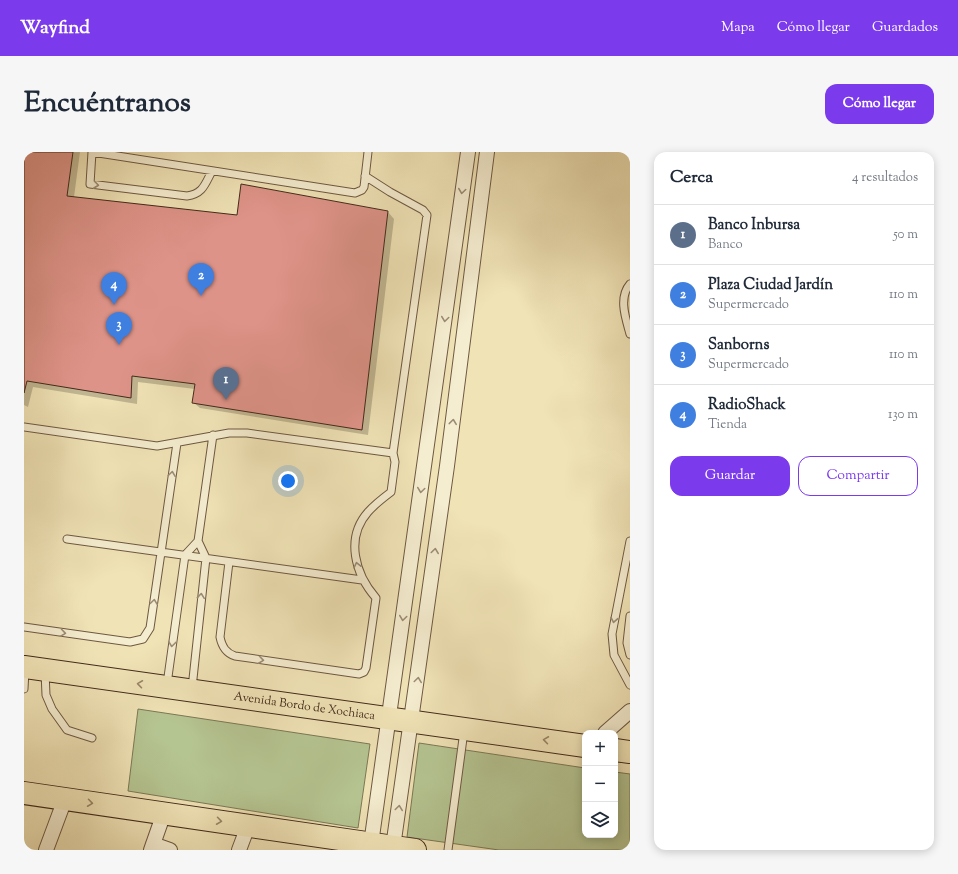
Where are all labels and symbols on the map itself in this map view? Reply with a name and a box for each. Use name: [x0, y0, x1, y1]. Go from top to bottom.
one-way arrow: [93, 180, 100, 189]
one-way arrow: [458, 188, 467, 194]
pin: 2: [188, 263, 214, 296]
pin: 4: [101, 272, 127, 305]
pin: 3: [106, 312, 132, 345]
one-way arrow: [440, 316, 449, 322]
pin: 1: [213, 367, 239, 400]
one-way arrow: [448, 419, 457, 425]
one-way arrow: [167, 471, 176, 477]
your location: [278, 471, 298, 491]
one-way arrow: [417, 487, 426, 493]
one-way arrow: [430, 548, 439, 554]
one-way arrow: [353, 562, 361, 568]
one-way arrow: [196, 593, 205, 599]
one-way arrow: [149, 599, 158, 605]
one-way arrow: [399, 615, 408, 622]
one-way arrow: [611, 617, 619, 624]
one-way arrow: [60, 628, 66, 637]
one-way arrow: [168, 641, 177, 647]
one-way arrow: [258, 655, 264, 664]
one-way arrow: [413, 677, 422, 683]
one-way arrow: [137, 680, 143, 689]
street label: Avenida Bordo de Xochiaca: [232, 688, 377, 725]
one-way arrow: [543, 736, 549, 745]
one-way arrow: [87, 798, 93, 807]
one-way arrow: [394, 805, 403, 812]
one-way arrow: [216, 816, 222, 825]

